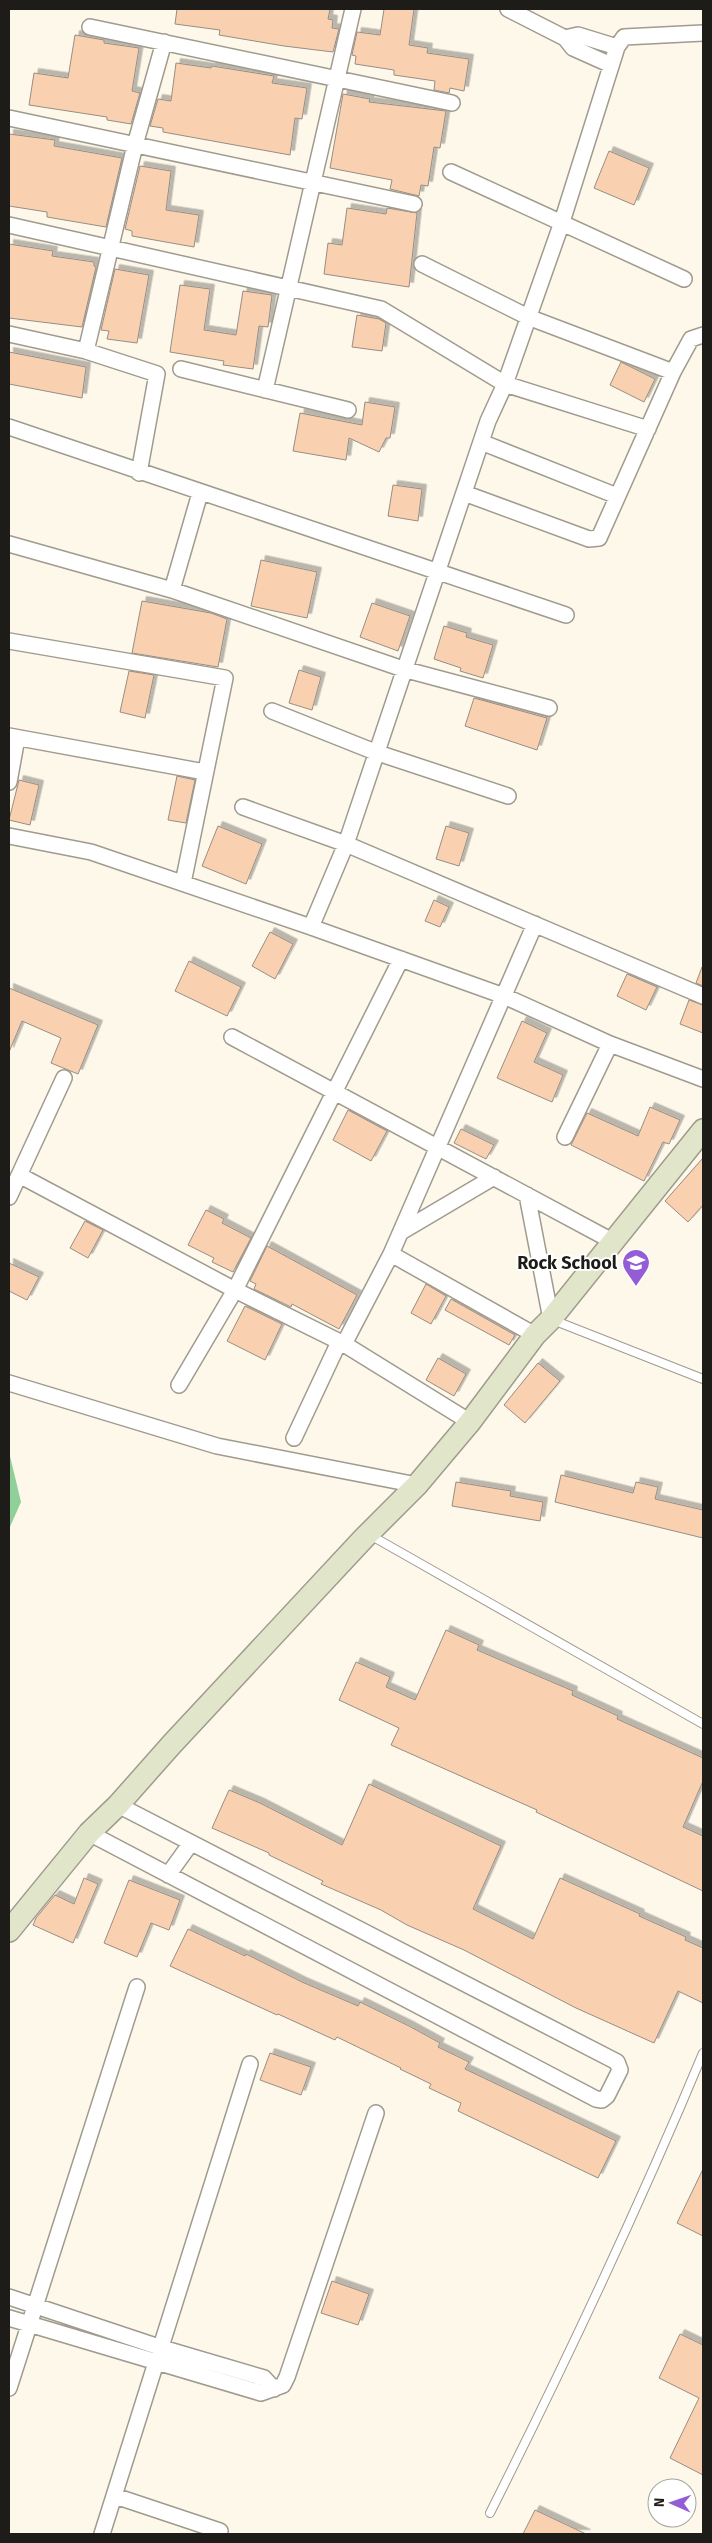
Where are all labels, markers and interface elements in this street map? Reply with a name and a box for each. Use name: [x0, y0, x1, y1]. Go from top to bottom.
school or university icon: Rock School: [621, 1248, 651, 1287]
place label: Rock School: [517, 1252, 618, 1274]
north arrow: [647, 2478, 697, 2528]
text: N: [651, 2498, 668, 2508]

